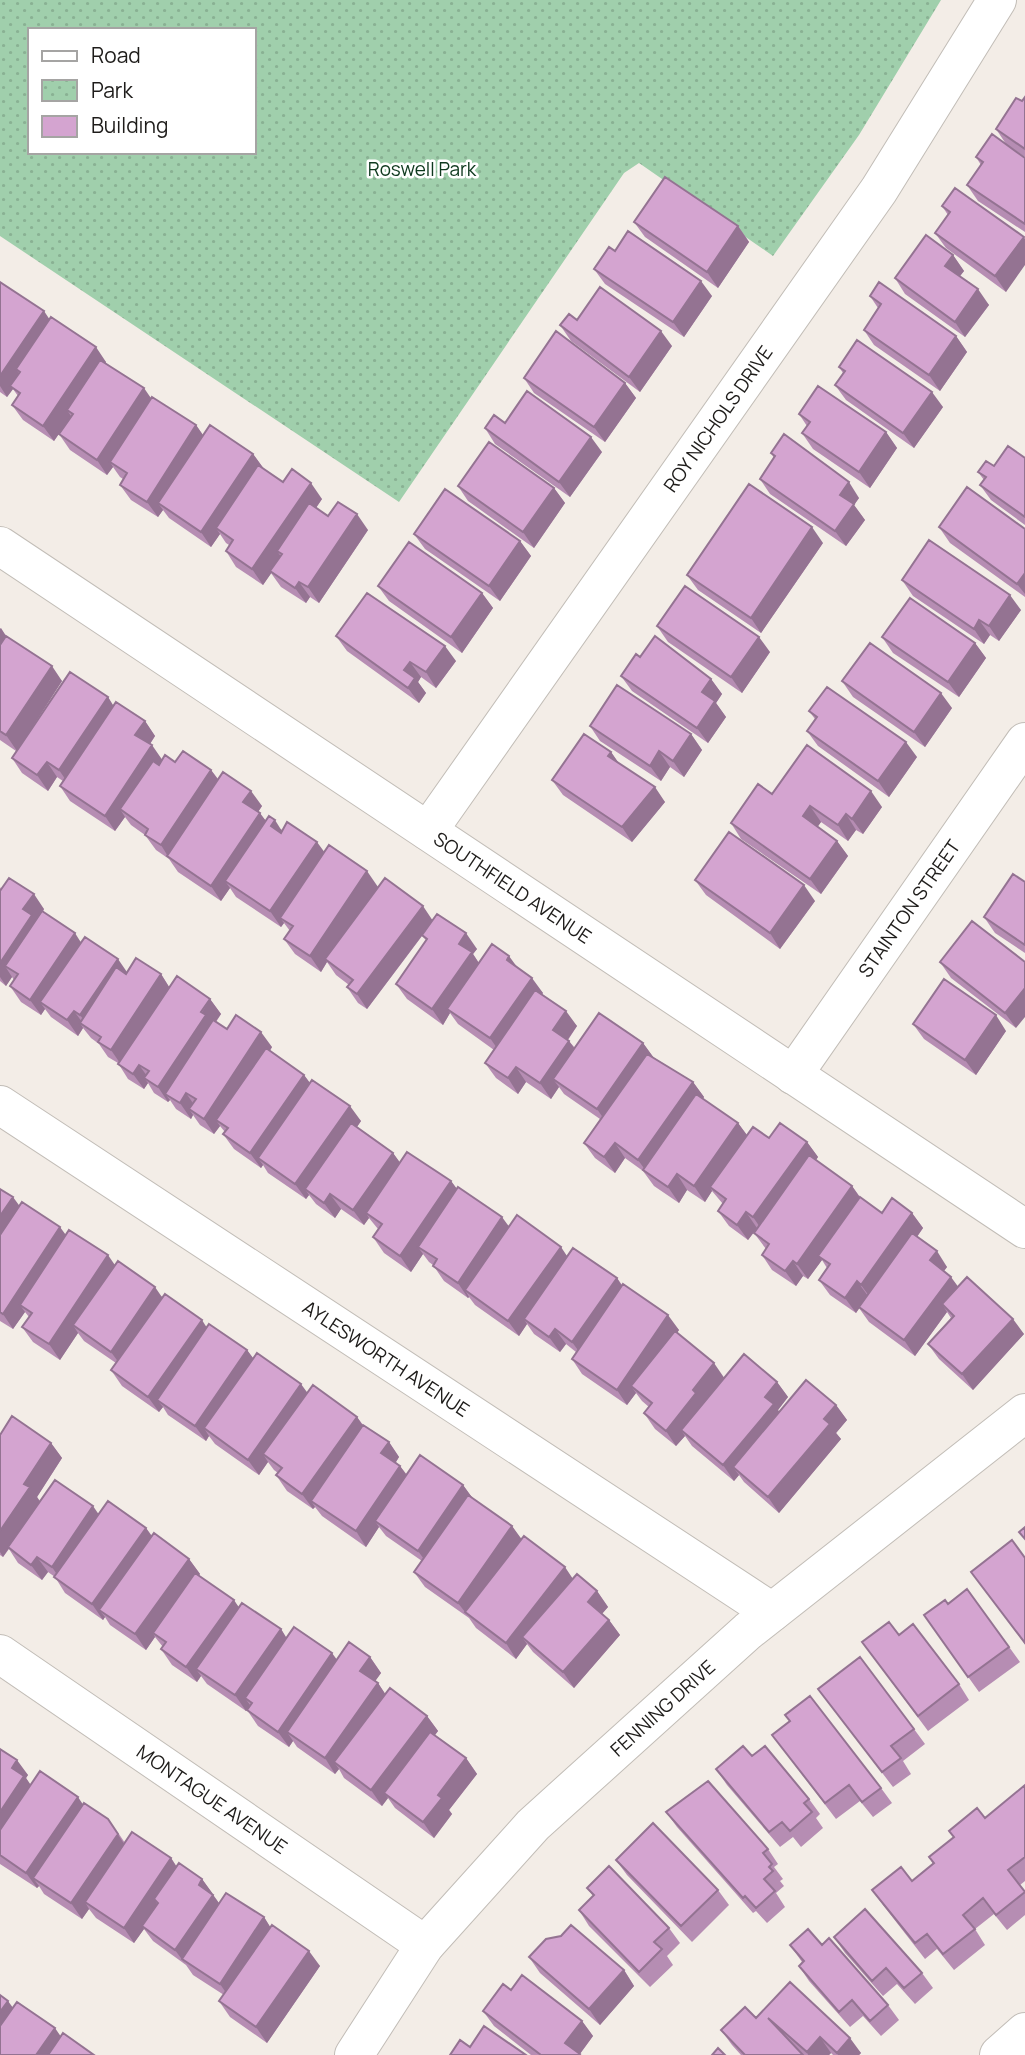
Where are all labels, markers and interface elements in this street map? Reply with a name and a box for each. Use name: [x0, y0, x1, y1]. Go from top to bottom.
legend: [28, 28, 256, 154]
text: Road: [91, 41, 141, 69]
text: Park: [91, 76, 133, 104]
text: Building: [91, 111, 168, 139]
park label: Roswell Park: [368, 156, 477, 182]
street label: ROY NICHOLS DRIVE: [658, 340, 779, 497]
street label: SOUTHFIELD AVENUE: [429, 826, 597, 950]
street label: STAINTON STREET: [852, 834, 966, 982]
street label: AYLESWORTH AVENUE: [298, 1294, 475, 1423]
street label: FENNING DRIVE: [605, 1654, 721, 1762]
street label: MONTAGUE AVENUE: [132, 1738, 292, 1860]

